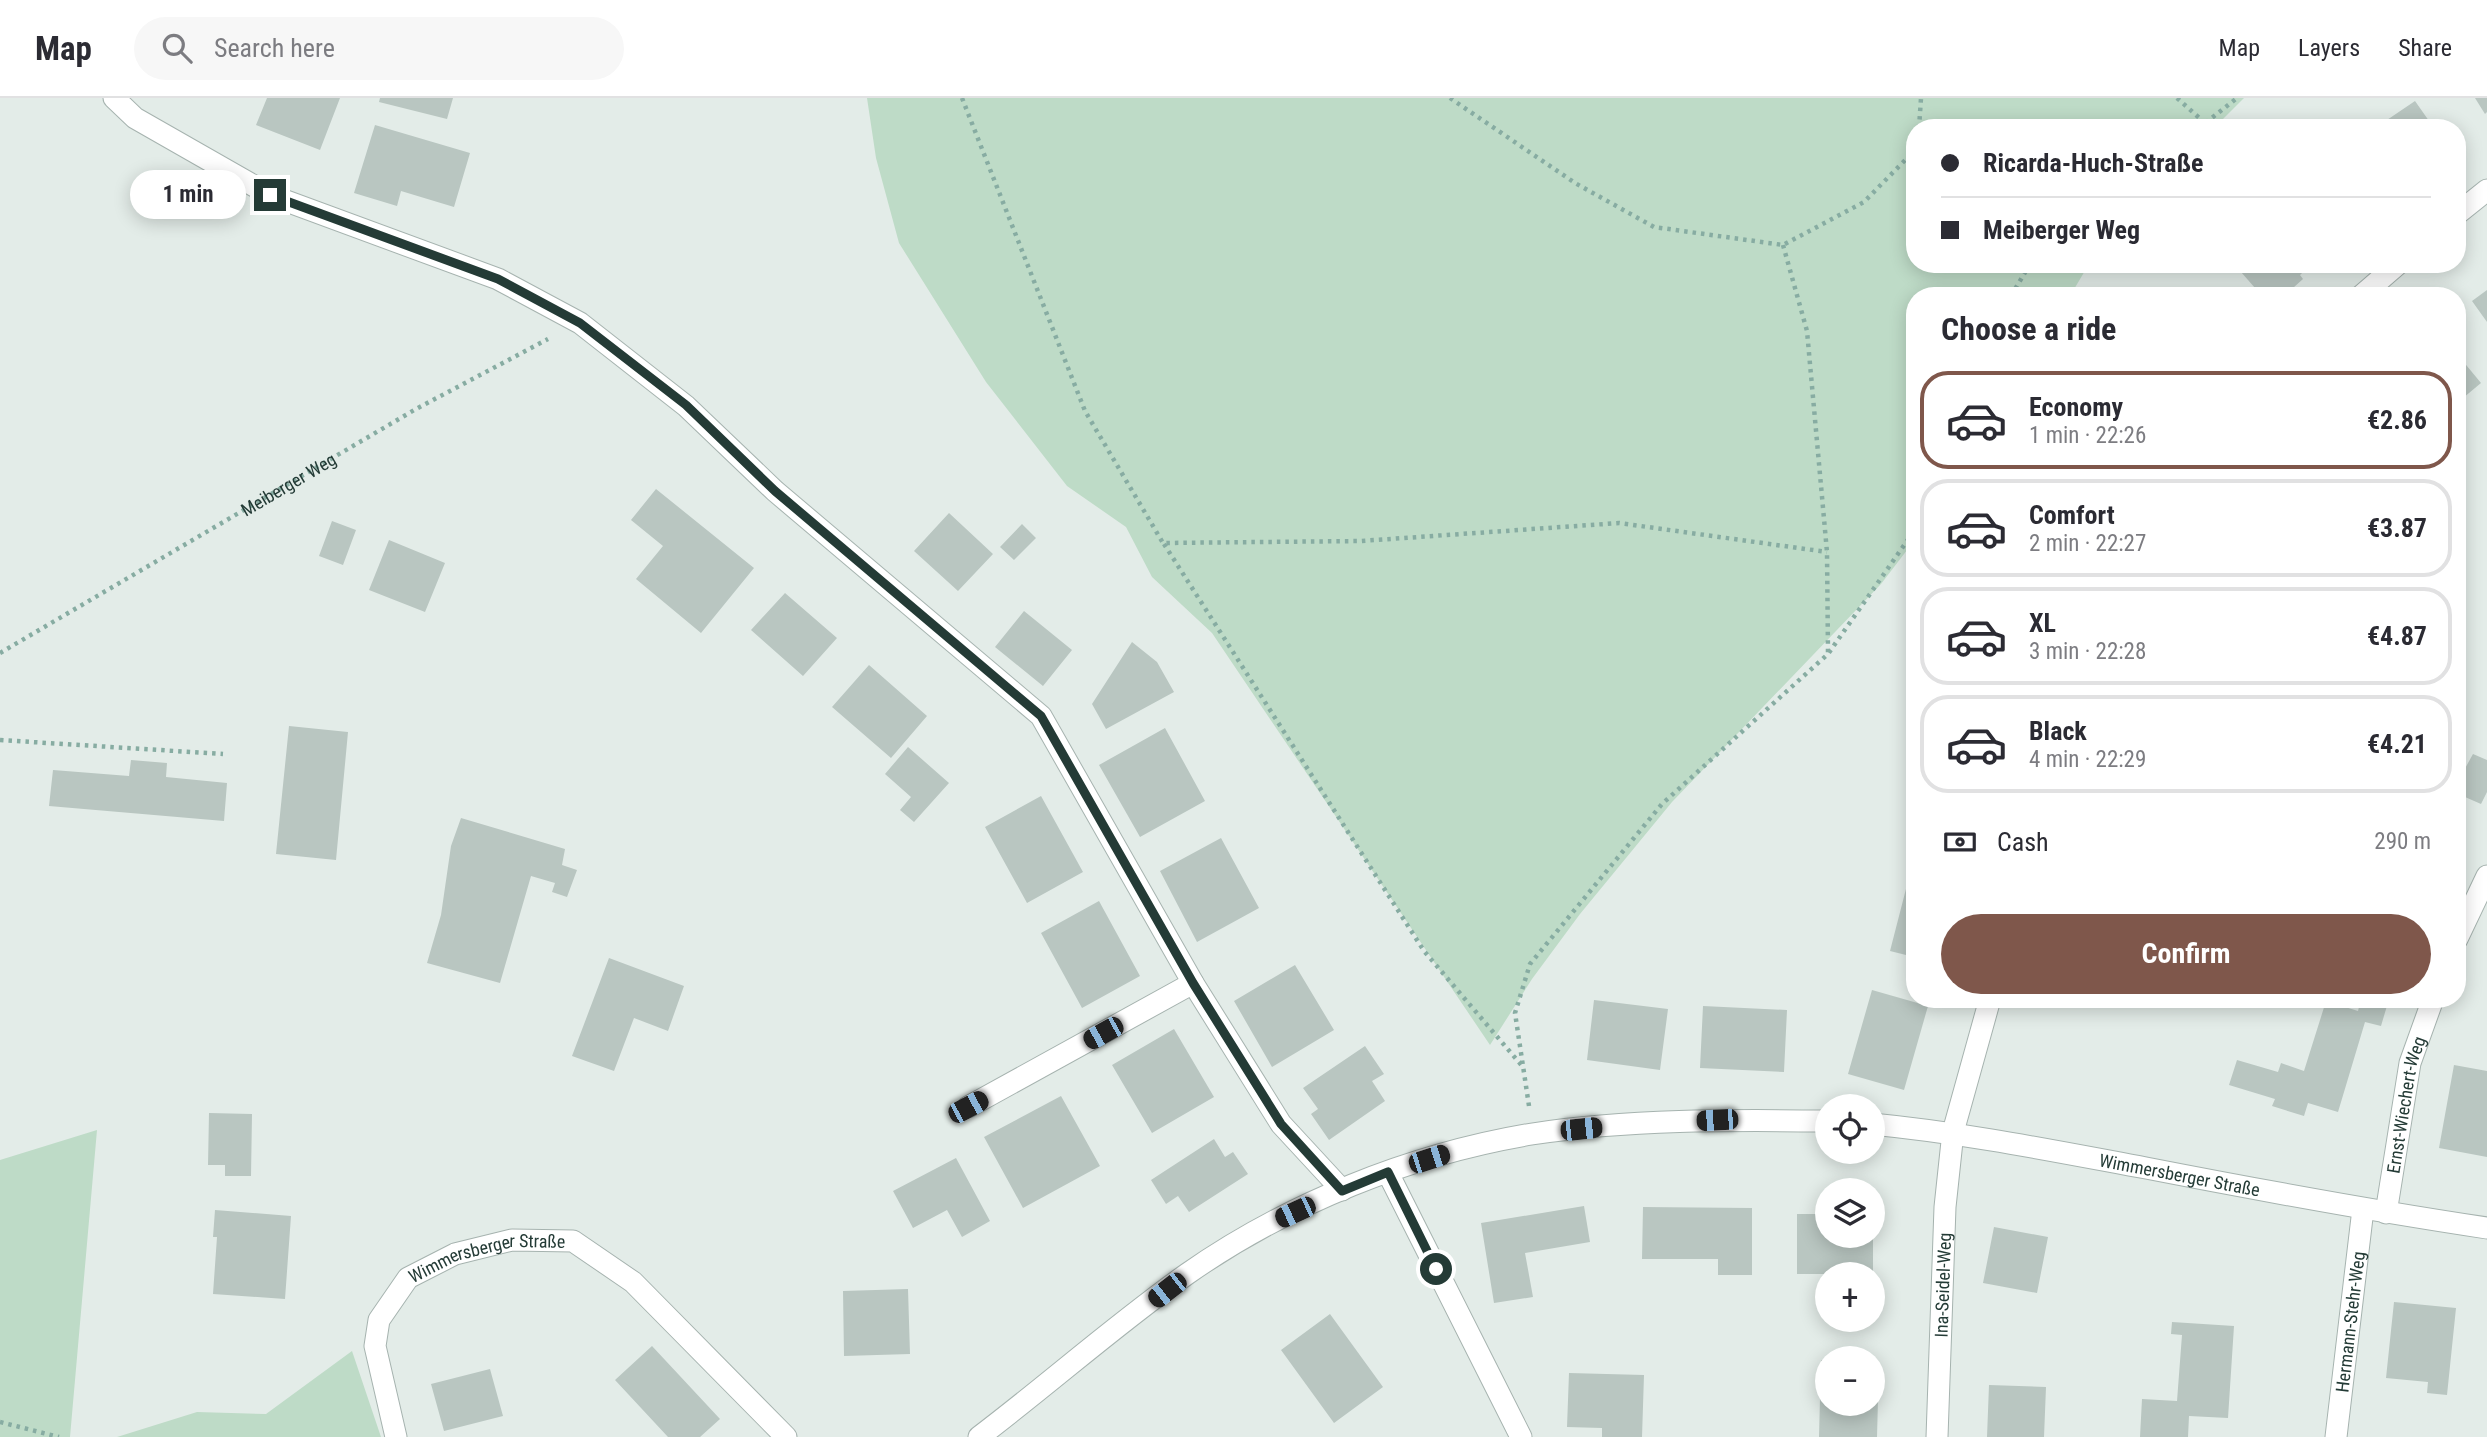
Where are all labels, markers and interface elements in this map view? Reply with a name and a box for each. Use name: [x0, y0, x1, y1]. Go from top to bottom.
search box: [134, 17, 624, 80]
text: Map: [35, 29, 92, 68]
icon: search: [158, 29, 196, 67]
text: Search here: [214, 33, 335, 63]
text: Map: [2219, 34, 2260, 62]
text: Layers: [2298, 34, 2360, 62]
text: Share: [2398, 34, 2452, 62]
text: Ricarda-Huch-Straße: [1983, 148, 2203, 178]
callout: 1 min: [130, 170, 246, 220]
route end: [254, 179, 286, 211]
text: 1 min: [162, 181, 214, 208]
text: Meiberger Weg: [1983, 215, 2140, 245]
text: Choose a ride: [1941, 310, 2116, 348]
icon: car: [1945, 389, 2008, 452]
text: Economy: [2029, 392, 2123, 422]
text: €2.86: [2367, 405, 2427, 435]
text: 1 min · 22:26: [2029, 422, 2146, 449]
street label: Meiberger Weg: [237, 448, 339, 520]
icon: car: [1945, 497, 2008, 560]
text: Comfort: [2029, 500, 2115, 530]
text: €3.87: [2367, 513, 2427, 543]
text: 2 min · 22:27: [2029, 530, 2146, 557]
icon: car: [1945, 605, 2008, 668]
text: XL: [2029, 608, 2056, 638]
text: €4.87: [2367, 621, 2427, 651]
text: 3 min · 22:28: [2029, 638, 2146, 665]
icon: car: [1945, 713, 2008, 776]
text: Black: [2029, 716, 2087, 746]
text: €4.21: [2367, 729, 2427, 759]
text: 4 min · 22:29: [2029, 746, 2146, 773]
icon: cash: [1941, 823, 1979, 861]
text: Cash: [1997, 827, 2049, 857]
text: 290 m: [2374, 828, 2431, 855]
button: Confirm: [1941, 914, 2431, 994]
car: [1080, 1014, 1127, 1052]
street label: Ernst-Wiechert-Weg: [2382, 1033, 2429, 1175]
car: [945, 1088, 992, 1126]
map controls: [1815, 1094, 1885, 1416]
button: locate: [1815, 1094, 1885, 1164]
car: [1696, 1108, 1739, 1132]
car: [1560, 1116, 1603, 1142]
car: [1406, 1143, 1453, 1175]
street label: Wimmersberger Straße: [2098, 1149, 2262, 1200]
button: layers: [1815, 1178, 1885, 1248]
car: [1272, 1194, 1319, 1230]
street label: Wimmersberger Straße: [405, 1229, 565, 1287]
street label: Ina-Seidel-Weg: [1930, 1232, 1955, 1338]
street label: Hermann-Stehr-Weg: [2331, 1250, 2368, 1393]
route start: [1420, 1253, 1452, 1285]
button: +: [1815, 1262, 1885, 1332]
car: [1144, 1269, 1191, 1311]
button: −: [1815, 1346, 1885, 1416]

